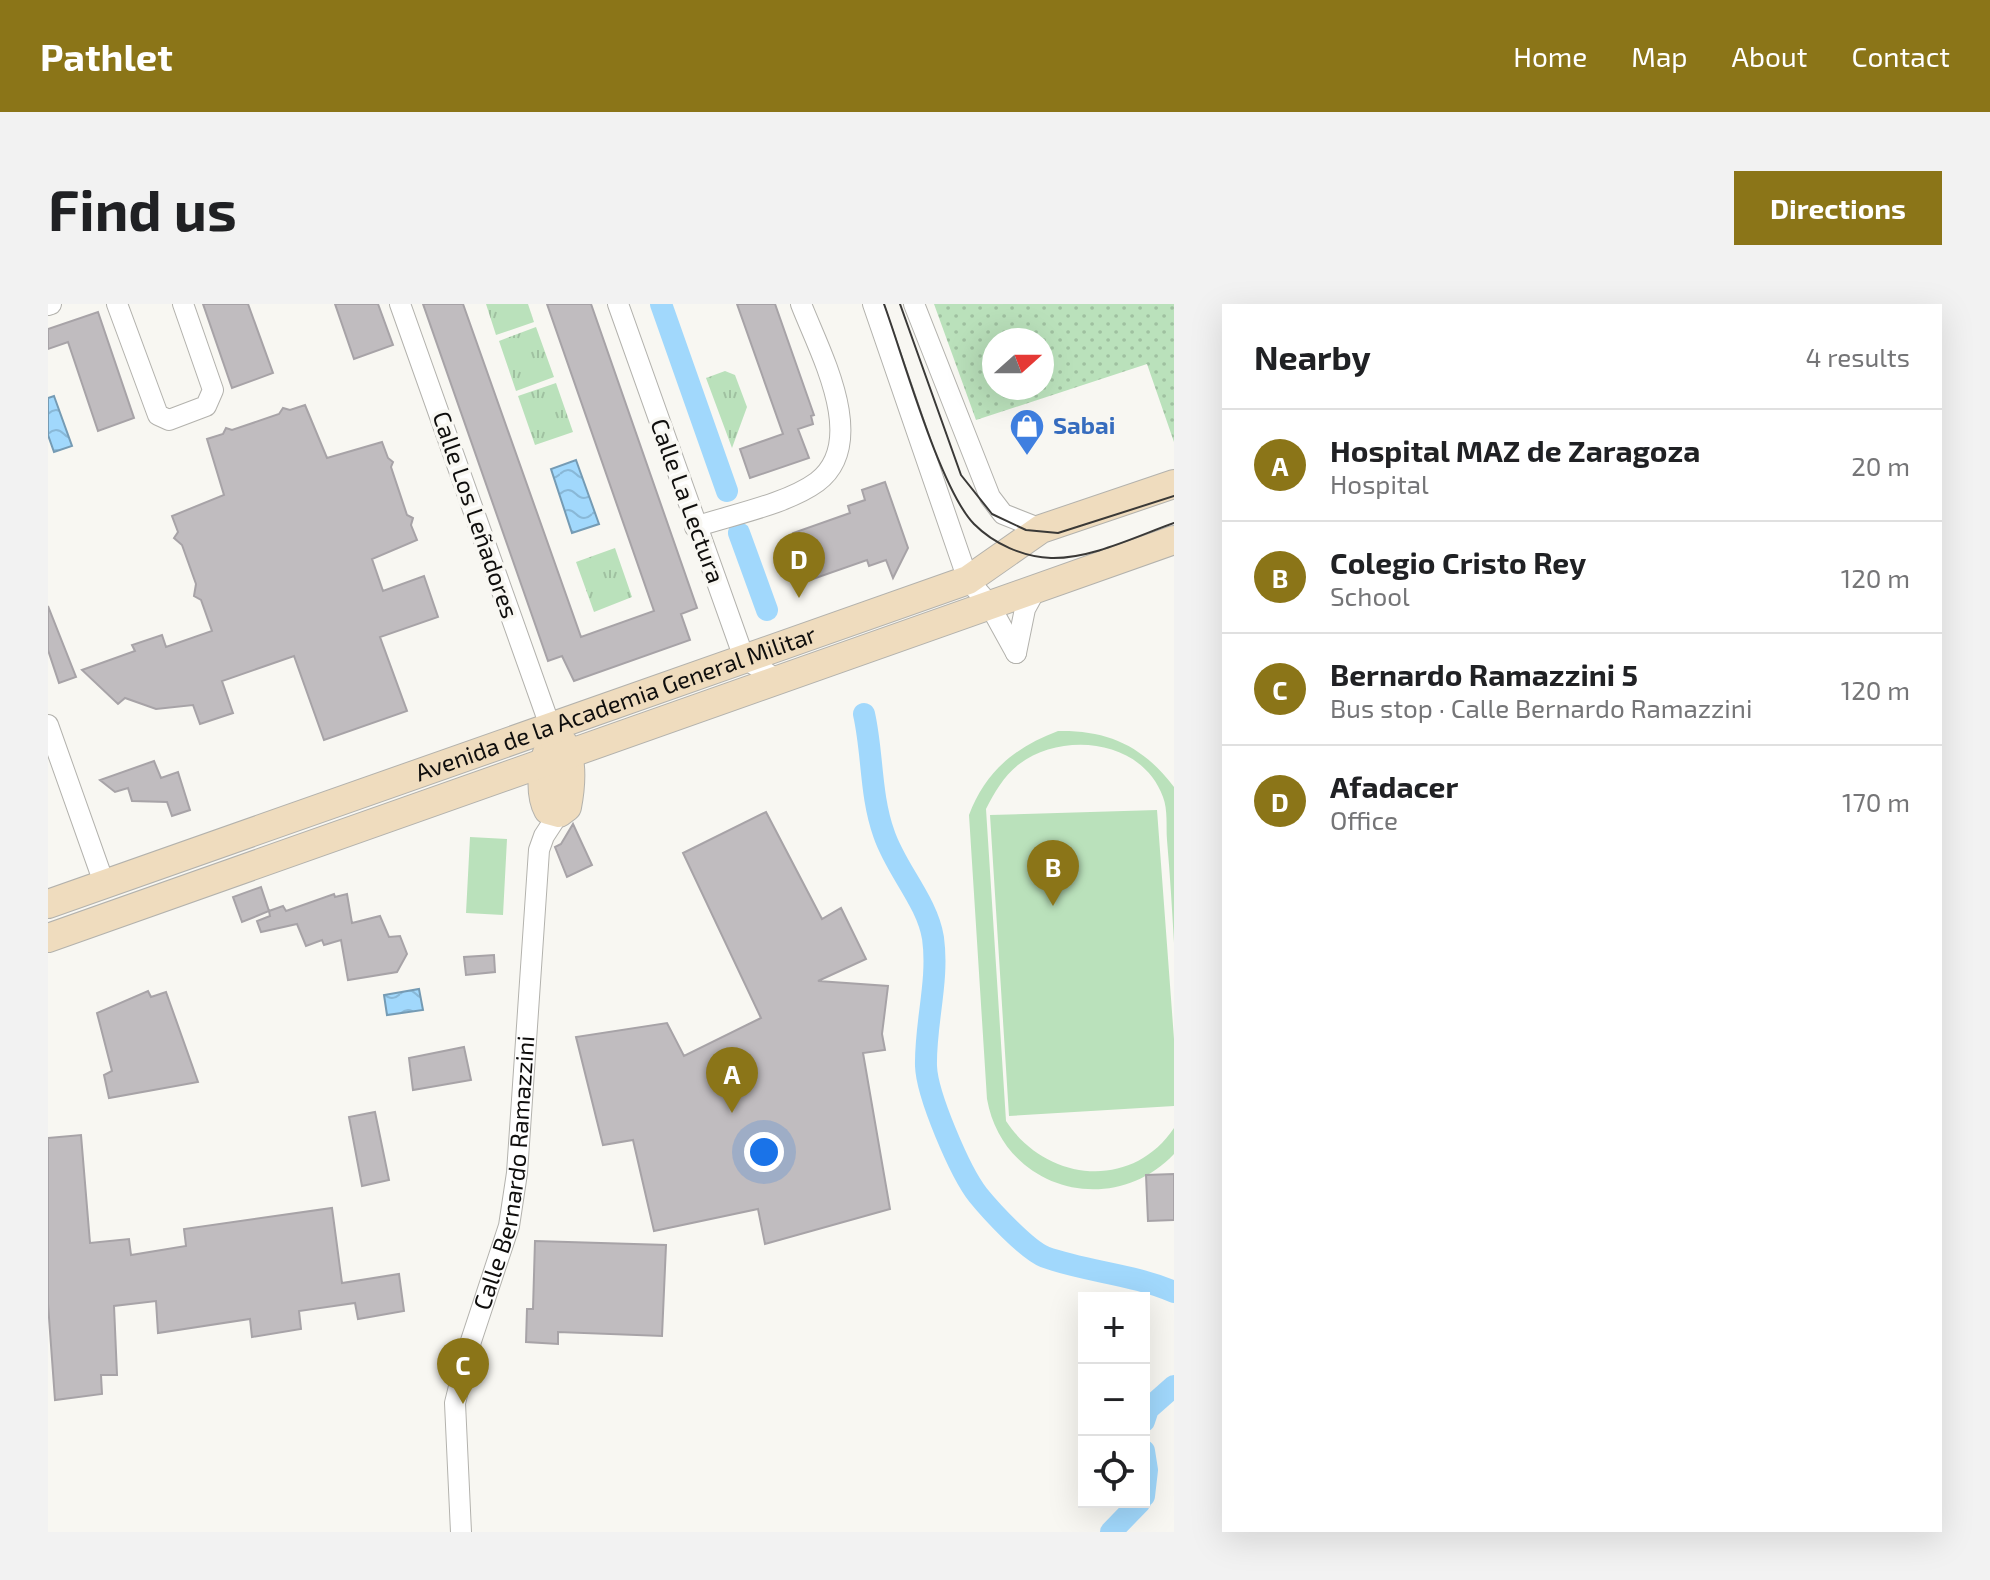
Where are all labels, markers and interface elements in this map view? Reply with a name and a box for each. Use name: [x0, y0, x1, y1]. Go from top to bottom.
text: Pathlet: [40, 33, 173, 79]
text: Home: [1513, 39, 1587, 73]
text: Map: [1631, 39, 1688, 73]
text: About: [1732, 39, 1807, 73]
text: Contact: [1851, 39, 1950, 73]
button: Directions: [1734, 171, 1942, 245]
text: Find us: [48, 175, 237, 242]
north arrow: [982, 328, 1054, 400]
text: Nearby: [1254, 336, 1371, 377]
text: 4 results: [1805, 341, 1910, 372]
street label: Calle Los Leñadores: [427, 407, 525, 622]
shop icon: Sabai: [1008, 407, 1046, 457]
place label: Sabai: [1053, 410, 1115, 439]
street label: Calle La Lectura: [645, 414, 732, 587]
text: Hospital MAZ de Zaragoza: [1330, 432, 1700, 468]
text: A: [1272, 450, 1288, 481]
text: 20 m: [1851, 450, 1910, 481]
text: Hospital: [1330, 468, 1429, 499]
pin: D: [773, 532, 825, 598]
text: Colegio Cristo Rey: [1330, 544, 1586, 580]
text: B: [1272, 562, 1288, 593]
text: 120 m: [1841, 562, 1910, 593]
text: School: [1330, 580, 1410, 611]
street label: Avenida de la Academia General Militar: [411, 619, 820, 787]
text: Bernardo Ramazzini 5: [1330, 656, 1638, 692]
text: C: [1272, 674, 1288, 705]
text: 120 m: [1841, 674, 1910, 705]
text: Bus stop · Calle Bernardo Ramazzini: [1330, 692, 1752, 723]
text: Afadacer: [1330, 768, 1458, 804]
text: D: [1271, 786, 1289, 817]
text: 170 m: [1842, 786, 1910, 817]
text: Office: [1330, 804, 1398, 835]
pin: B: [1027, 840, 1079, 906]
street label: Calle Bernardo Ramazzini: [466, 1035, 539, 1313]
pin: A: [706, 1047, 758, 1113]
your location: [744, 1132, 784, 1172]
map controls: [1078, 1292, 1150, 1508]
button: +: [1078, 1292, 1150, 1364]
pin: C: [437, 1338, 489, 1404]
button: −: [1078, 1364, 1150, 1436]
button: locate: [1078, 1436, 1150, 1508]

